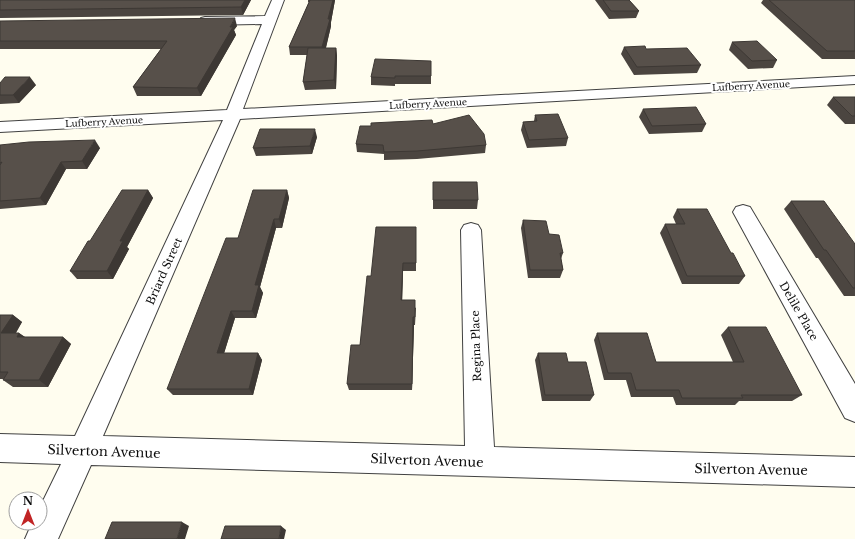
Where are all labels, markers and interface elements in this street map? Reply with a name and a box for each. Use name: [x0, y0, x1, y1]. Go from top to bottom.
street label: Lufberry Avenue: [712, 78, 790, 93]
street label: Lufberry Avenue: [389, 96, 467, 111]
street label: Lufberry Avenue: [65, 114, 143, 129]
street label: Briard Street: [143, 234, 185, 307]
street label: Delile Place: [776, 279, 822, 343]
street label: Regina Place: [468, 310, 484, 382]
street label: Silverton Avenue: [47, 441, 161, 462]
street label: Silverton Avenue: [370, 450, 484, 471]
street label: Silverton Avenue: [694, 460, 808, 479]
north arrow: [8, 491, 48, 531]
text: N: [23, 494, 34, 508]

